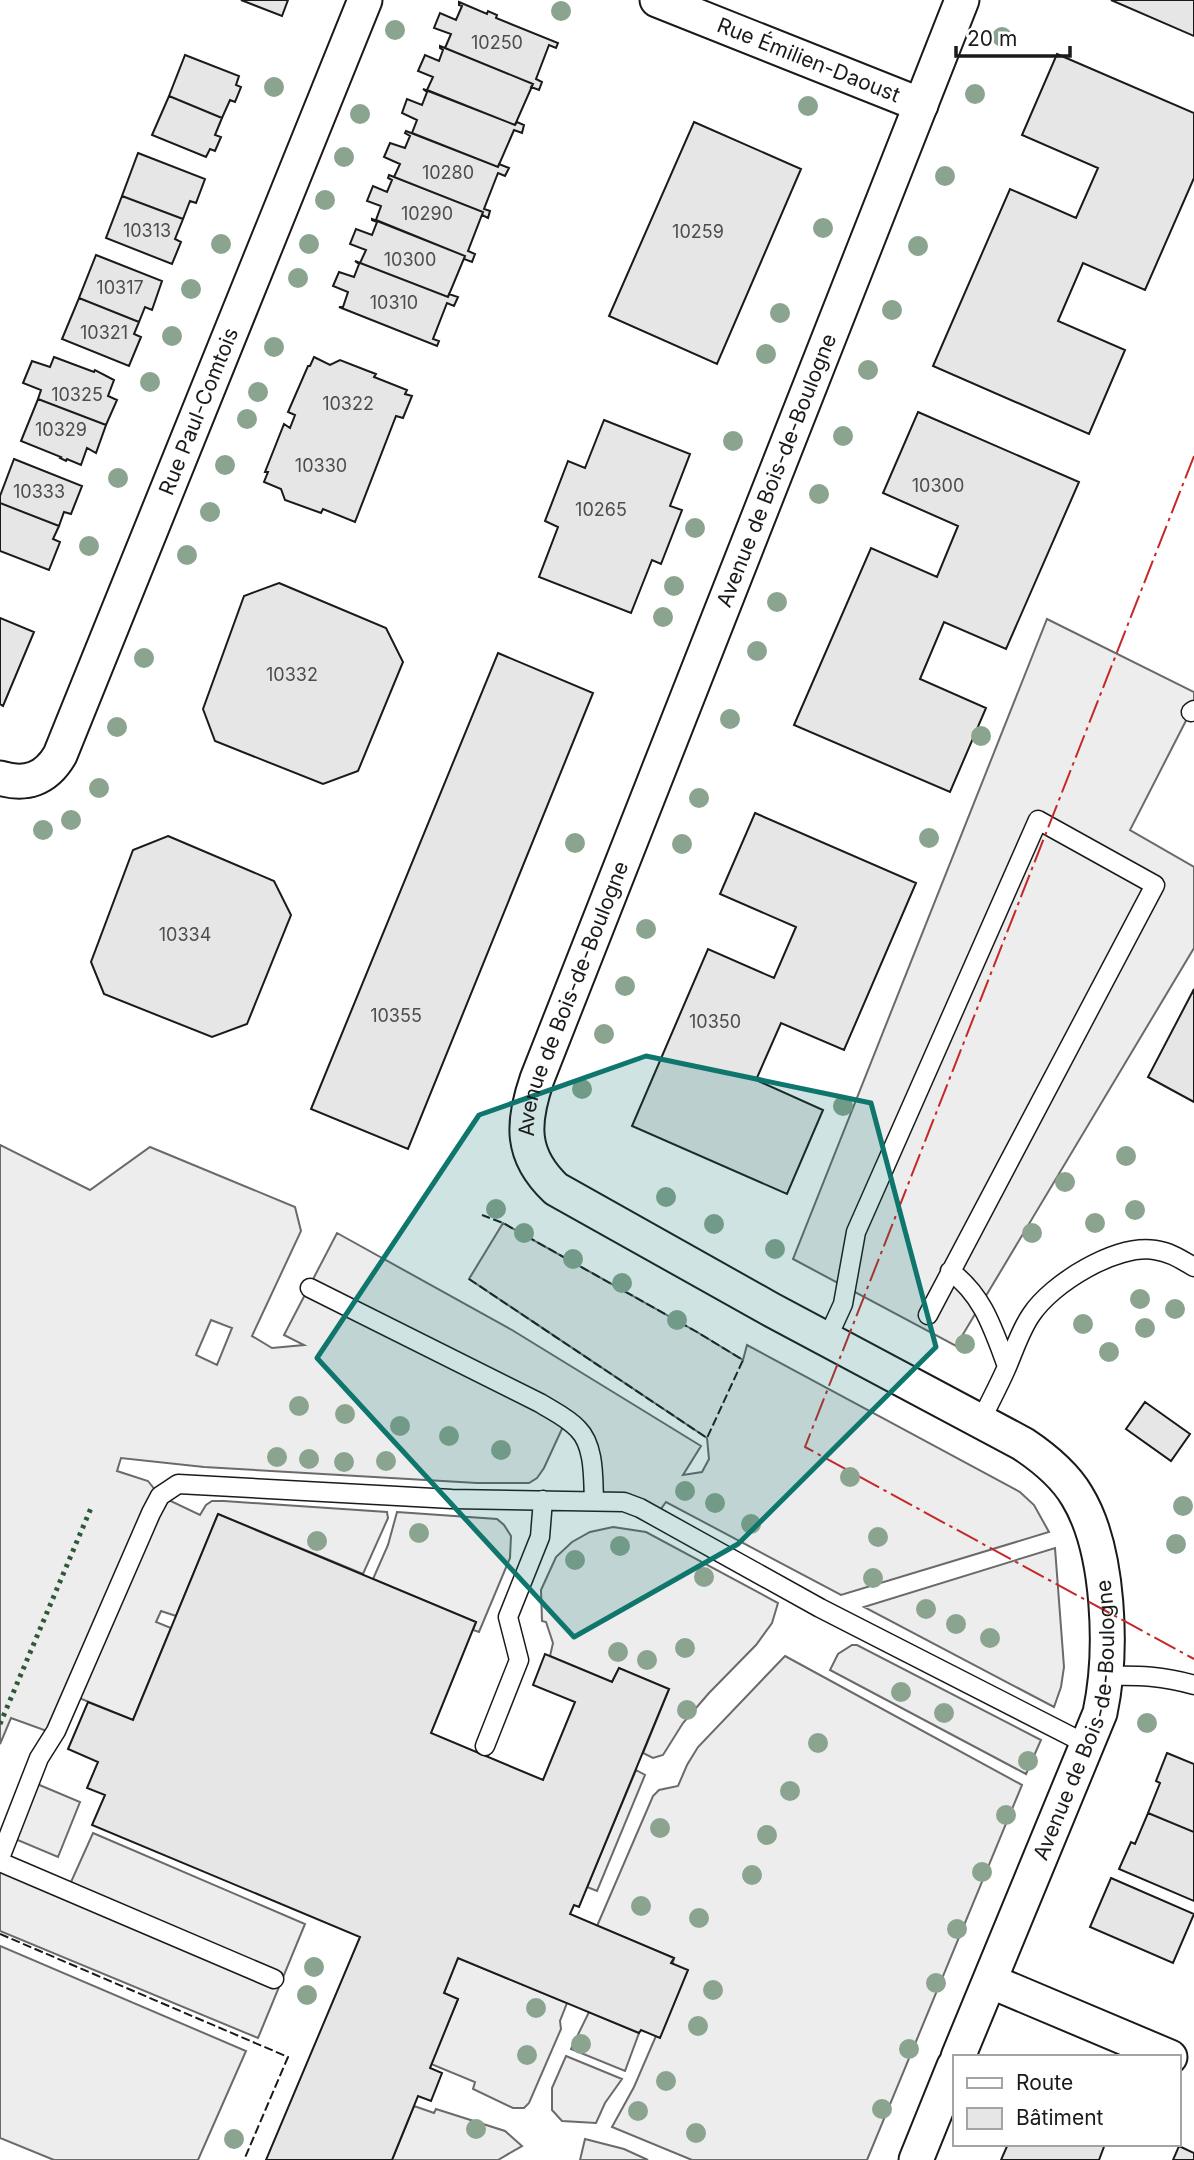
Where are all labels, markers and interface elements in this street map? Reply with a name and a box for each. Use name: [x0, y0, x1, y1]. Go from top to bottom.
street label: Rue Émilien-Daoust: [714, 12, 904, 107]
scale bar: [956, 14, 1070, 58]
text: 20 m: [967, 26, 1017, 51]
house number: 10250: [471, 32, 523, 53]
house number: 10280: [422, 162, 474, 183]
house number: 10290: [401, 203, 453, 224]
house number: 10313: [123, 220, 171, 241]
house number: 10259: [672, 221, 724, 242]
house number: 10300: [384, 249, 436, 270]
house number: 10317: [96, 277, 144, 298]
house number: 10310: [370, 292, 418, 313]
house number: 10321: [80, 322, 128, 343]
street label: Rue Paul-Comtois: [153, 324, 243, 499]
street label: Avenue de Bois-de-Boulogne: [711, 330, 841, 611]
house number: 10325: [51, 384, 103, 405]
house number: 10322: [322, 393, 374, 414]
house number: 10329: [35, 419, 87, 440]
house number: 10330: [295, 455, 347, 476]
house number: 10300: [912, 475, 964, 496]
house number: 10333: [13, 481, 65, 502]
house number: 10265: [575, 499, 627, 520]
house number: 10332: [266, 664, 318, 685]
street label: Avenue de Bois-de-Boulogne: [514, 858, 634, 1137]
house number: 10334: [159, 924, 211, 945]
house number: 10355: [370, 1005, 422, 1026]
house number: 10350: [689, 1011, 741, 1032]
street label: Avenue de Bois-de-Boulogne: [1028, 1578, 1119, 1864]
legend: [953, 2055, 1180, 2146]
text: Route: [1016, 2070, 1073, 2095]
text: Bâtiment: [1016, 2105, 1104, 2130]

